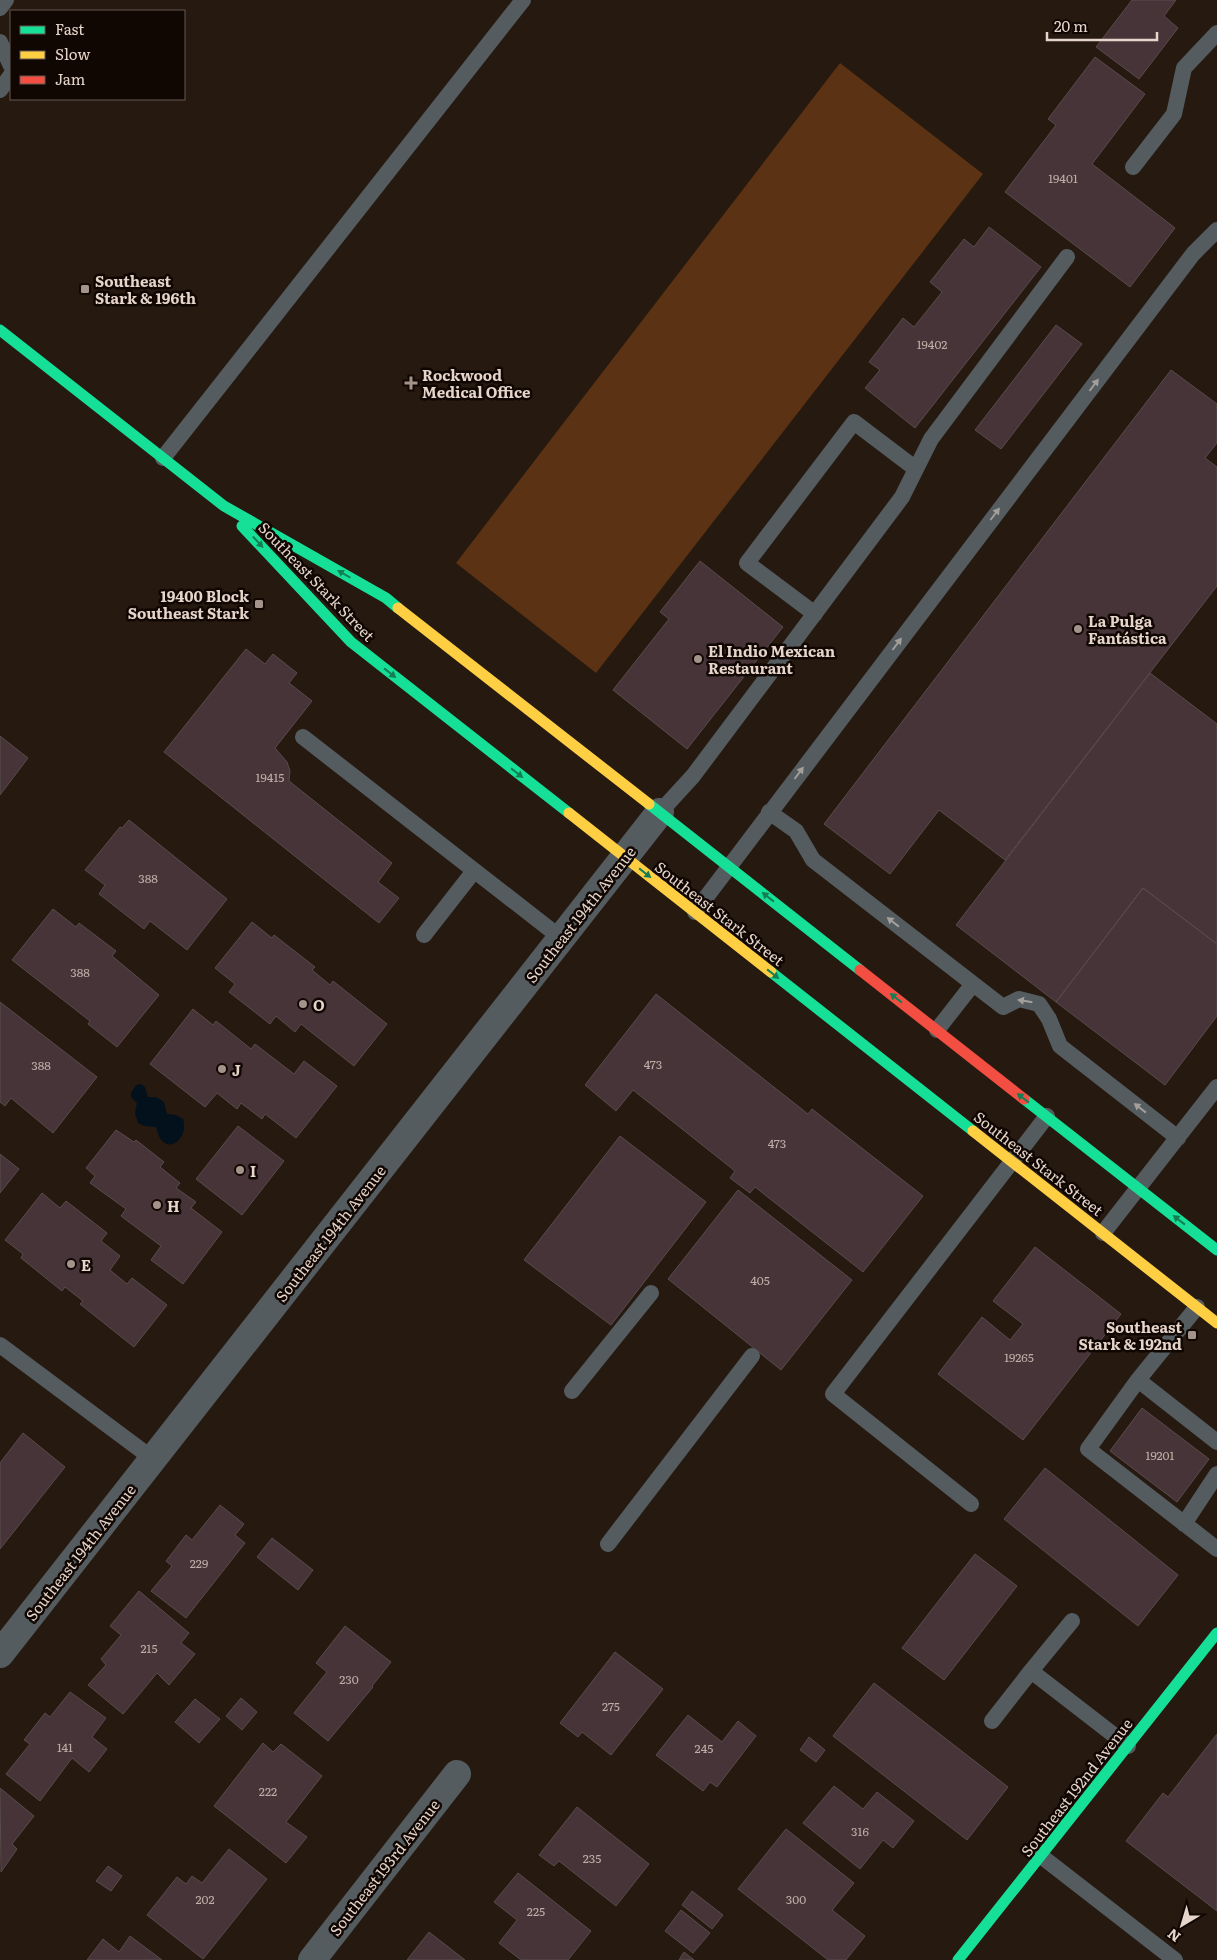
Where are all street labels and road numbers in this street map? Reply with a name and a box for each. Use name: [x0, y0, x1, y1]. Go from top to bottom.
street label: Southeast Stark Street: [254, 516, 380, 646]
street label: Southeast 194th Avenue: [519, 841, 641, 987]
street label: Southeast Stark Street: [650, 855, 790, 971]
street label: Southeast Stark Street: [969, 1105, 1109, 1221]
street label: Southeast 194th Avenue: [269, 1160, 391, 1306]
street label: Southeast 194th Avenue: [19, 1479, 141, 1625]
street label: Southeast 192nd Avenue: [1015, 1713, 1138, 1861]
street label: Southeast 193rd Avenue: [323, 1794, 445, 1940]

